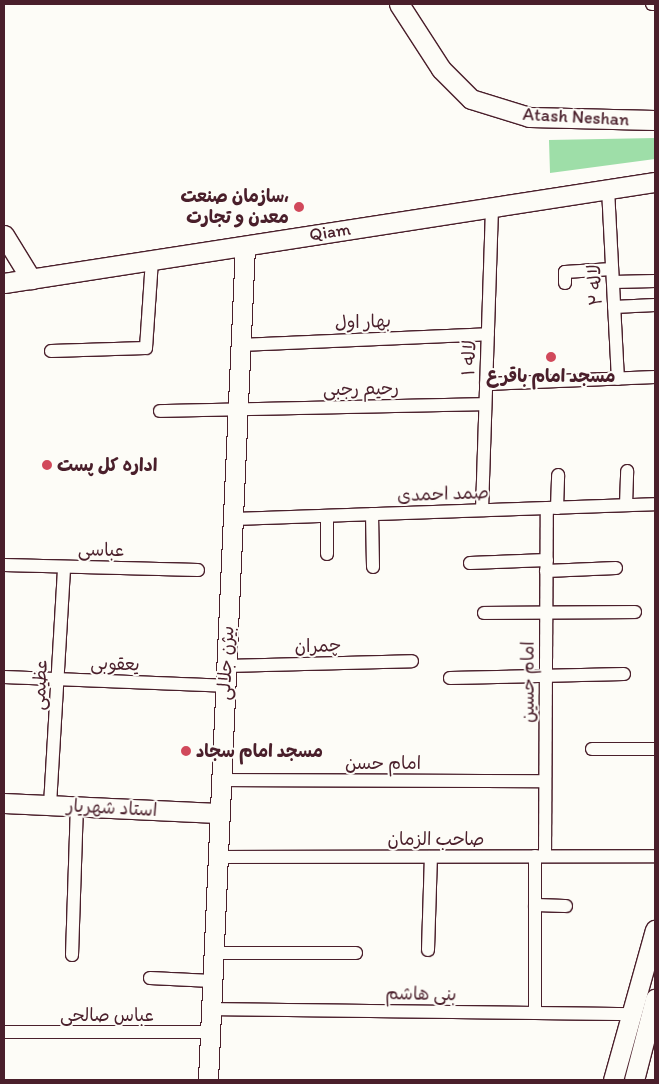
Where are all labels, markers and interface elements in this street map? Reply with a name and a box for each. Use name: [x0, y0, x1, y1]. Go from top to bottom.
street label: Atash Neshan: [522, 103, 630, 131]
place label: سازمان صنعت، معدن و تجارت: [180, 186, 289, 228]
marker: سازمان صنعت، معدن و تجارت: [293, 201, 305, 213]
street label: Qiam: [308, 218, 352, 246]
street label: لاله ۲: [583, 264, 607, 306]
street label: بهار اول: [335, 310, 391, 334]
street label: لاله ۱: [458, 340, 480, 376]
marker: مسجد امام باقر ع: [545, 351, 557, 363]
place label: مسجد امام باقر ع: [486, 365, 616, 387]
street label: رحیم رجبی: [323, 378, 399, 400]
place label: اداره کل پست: [57, 454, 157, 476]
marker: اداره کل پست: [41, 459, 53, 471]
street label: صمد احمدی: [397, 482, 489, 506]
street label: عباسی: [78, 539, 124, 561]
street label: بیژن جلالی: [213, 625, 239, 701]
street label: چمران: [294, 634, 342, 658]
street label: امام حسین: [517, 641, 539, 723]
street label: یعقوبی: [90, 652, 140, 676]
street label: عظیمی: [28, 659, 52, 711]
place label: مسجد امام سجاد: [196, 740, 323, 762]
marker: مسجد امام سجاد: [180, 745, 192, 757]
street label: امام حسن: [345, 752, 421, 774]
street label: استاد شهریار: [66, 795, 158, 821]
street label: صاحب الزمان: [388, 828, 484, 850]
street label: بنی هاشم: [385, 983, 457, 1005]
street label: عباس صالحی: [60, 1004, 154, 1026]

